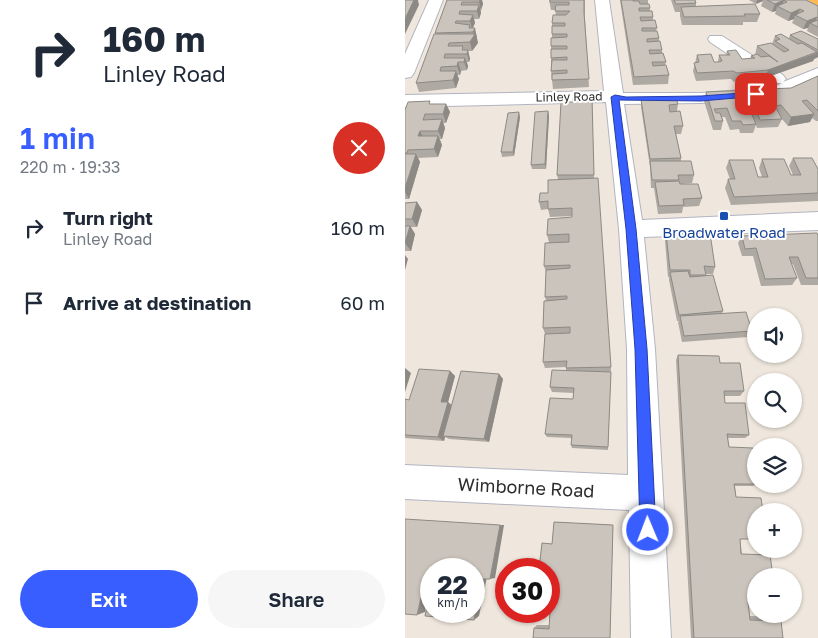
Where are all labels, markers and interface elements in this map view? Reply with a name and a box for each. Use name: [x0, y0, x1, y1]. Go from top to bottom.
text: 160 m: [103, 18, 205, 60]
icon: right: [20, 20, 85, 85]
text: Linley Road: [103, 60, 226, 87]
pin: [735, 73, 777, 115]
icon: arrive: [742, 80, 770, 108]
street label: Linley Road: [535, 88, 603, 105]
text: 1 min: [20, 120, 95, 156]
button: close: [333, 122, 385, 174]
text: 220 m · 19:33: [20, 157, 120, 177]
text: Turn right: [63, 206, 153, 229]
marker: Broadwater Road: [718, 210, 730, 222]
icon: right: [20, 214, 48, 242]
text: 160 m: [331, 216, 385, 239]
place label: Broadwater Road: [662, 223, 786, 241]
text: Linley Road: [63, 229, 152, 249]
icon: arrive: [20, 289, 48, 317]
text: Arrive at destination: [63, 291, 251, 314]
text: 60 m: [340, 291, 385, 314]
map controls: [747, 308, 802, 623]
button: sound: [747, 308, 802, 363]
button: search: [747, 373, 802, 428]
button: layers: [747, 438, 802, 493]
street label: Wimborne Road: [457, 472, 595, 502]
position arrow: [621, 503, 673, 555]
button: +: [747, 503, 802, 558]
speed limit sign: 30: [495, 558, 560, 623]
button: −: [747, 568, 802, 623]
text: 22: [437, 569, 468, 600]
button: Exit: [20, 570, 198, 628]
button: Share: [208, 570, 385, 628]
text: km/h: [437, 595, 468, 610]

